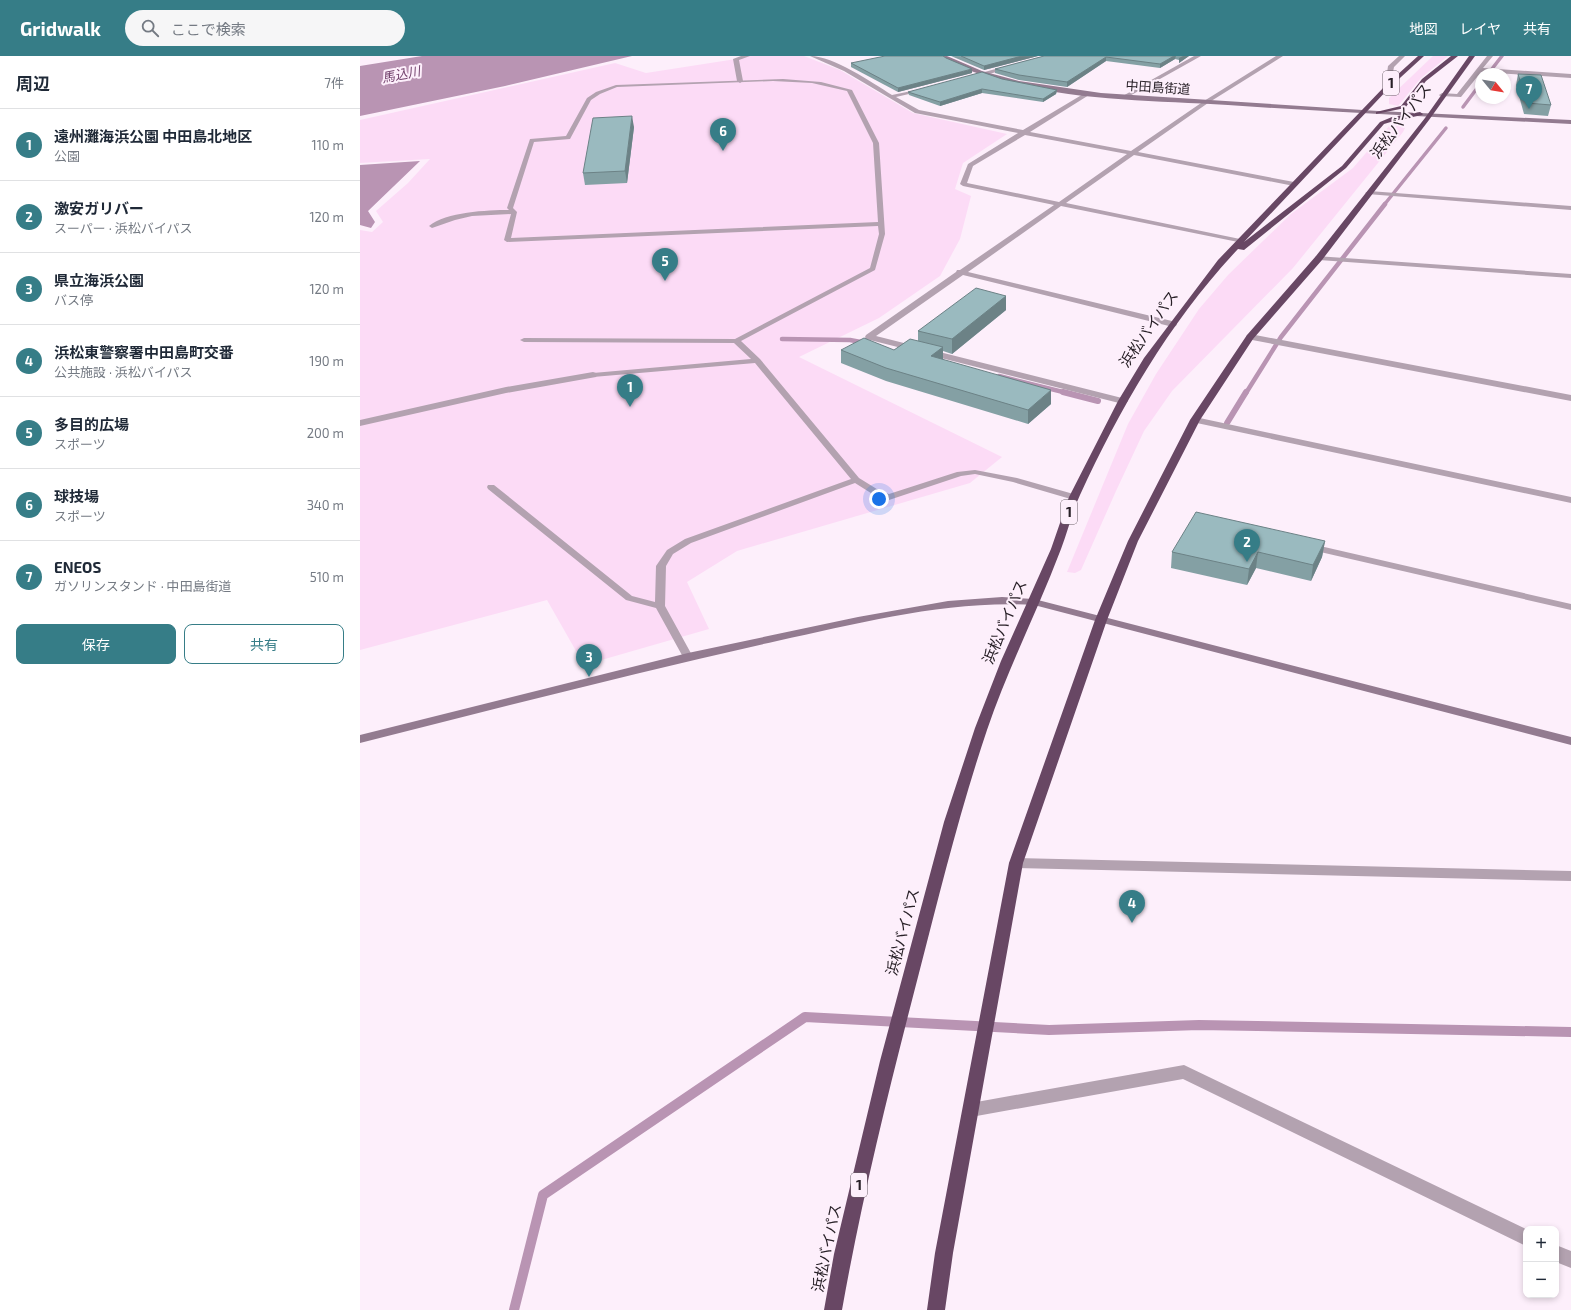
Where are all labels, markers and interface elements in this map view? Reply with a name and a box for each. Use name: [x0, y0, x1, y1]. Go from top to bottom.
search box: [125, 10, 405, 46]
text: Gridwalk: [20, 17, 101, 40]
icon: search: [139, 17, 161, 39]
text: ここで検索: [171, 20, 246, 38]
text: 地図: [1409, 20, 1437, 37]
text: レイヤ: [1459, 20, 1501, 37]
text: 共有: [1523, 20, 1551, 37]
water label: 馬込川: [380, 62, 424, 86]
north arrow: [1475, 68, 1511, 104]
road number: 1: [1383, 71, 1399, 95]
text: 周辺: [16, 73, 50, 93]
text: 7件: [324, 75, 344, 91]
pin: 7: [1516, 76, 1542, 109]
street label: 中田島街道: [1125, 77, 1191, 97]
street label: 浜松バイパス: [1366, 79, 1434, 162]
pin: 6: [710, 118, 736, 151]
text: 遠州灘海浜公園 中田島北地区: [54, 127, 252, 145]
text: 1: [26, 137, 32, 153]
text: 110 m: [312, 137, 344, 153]
text: 公園: [54, 148, 80, 164]
text: 激安ガリバー: [54, 199, 144, 217]
text: 2: [25, 209, 33, 225]
text: 120 m: [309, 209, 344, 225]
text: スーパー · 浜松バイパス: [54, 220, 192, 236]
pin: 5: [652, 248, 678, 281]
text: 県立海浜公園: [54, 271, 144, 289]
text: 3: [25, 281, 33, 297]
text: 120 m: [309, 281, 344, 297]
street label: 浜松バイパス: [1115, 287, 1181, 370]
text: バス停: [54, 292, 93, 308]
text: 浜松東警察署中田島町交番: [54, 343, 234, 361]
text: 4: [25, 353, 33, 369]
text: 190 m: [309, 353, 344, 369]
text: 公共施設 · 浜松バイパス: [54, 364, 193, 380]
pin: 1: [617, 374, 643, 407]
text: 多目的広場: [54, 415, 129, 433]
text: 5: [25, 425, 33, 441]
text: 200 m: [307, 425, 344, 441]
text: スポーツ: [54, 436, 106, 452]
text: 球技場: [54, 487, 99, 505]
your location: [869, 489, 889, 509]
text: 6: [25, 497, 33, 513]
text: 340 m: [307, 497, 344, 513]
road number: 1: [1061, 500, 1077, 524]
text: スポーツ: [54, 508, 106, 524]
pin: 2: [1234, 529, 1260, 562]
text: ENEOS: [54, 558, 101, 576]
text: 7: [26, 569, 32, 585]
text: 510 m: [310, 569, 344, 585]
street label: 浜松バイパス: [978, 577, 1030, 666]
text: ガソリンスタンド · 中田島街道: [54, 578, 232, 594]
button: 保存: [16, 624, 176, 664]
button: 共有: [184, 624, 344, 664]
pin: 3: [576, 644, 602, 677]
street label: 浜松バイパス: [882, 886, 922, 977]
pin: 4: [1119, 890, 1145, 923]
road number: 1: [851, 1173, 867, 1197]
street label: 浜松バイパス: [808, 1202, 844, 1294]
map controls: [1523, 1226, 1559, 1298]
button: +: [1523, 1226, 1559, 1262]
button: −: [1523, 1262, 1559, 1298]

